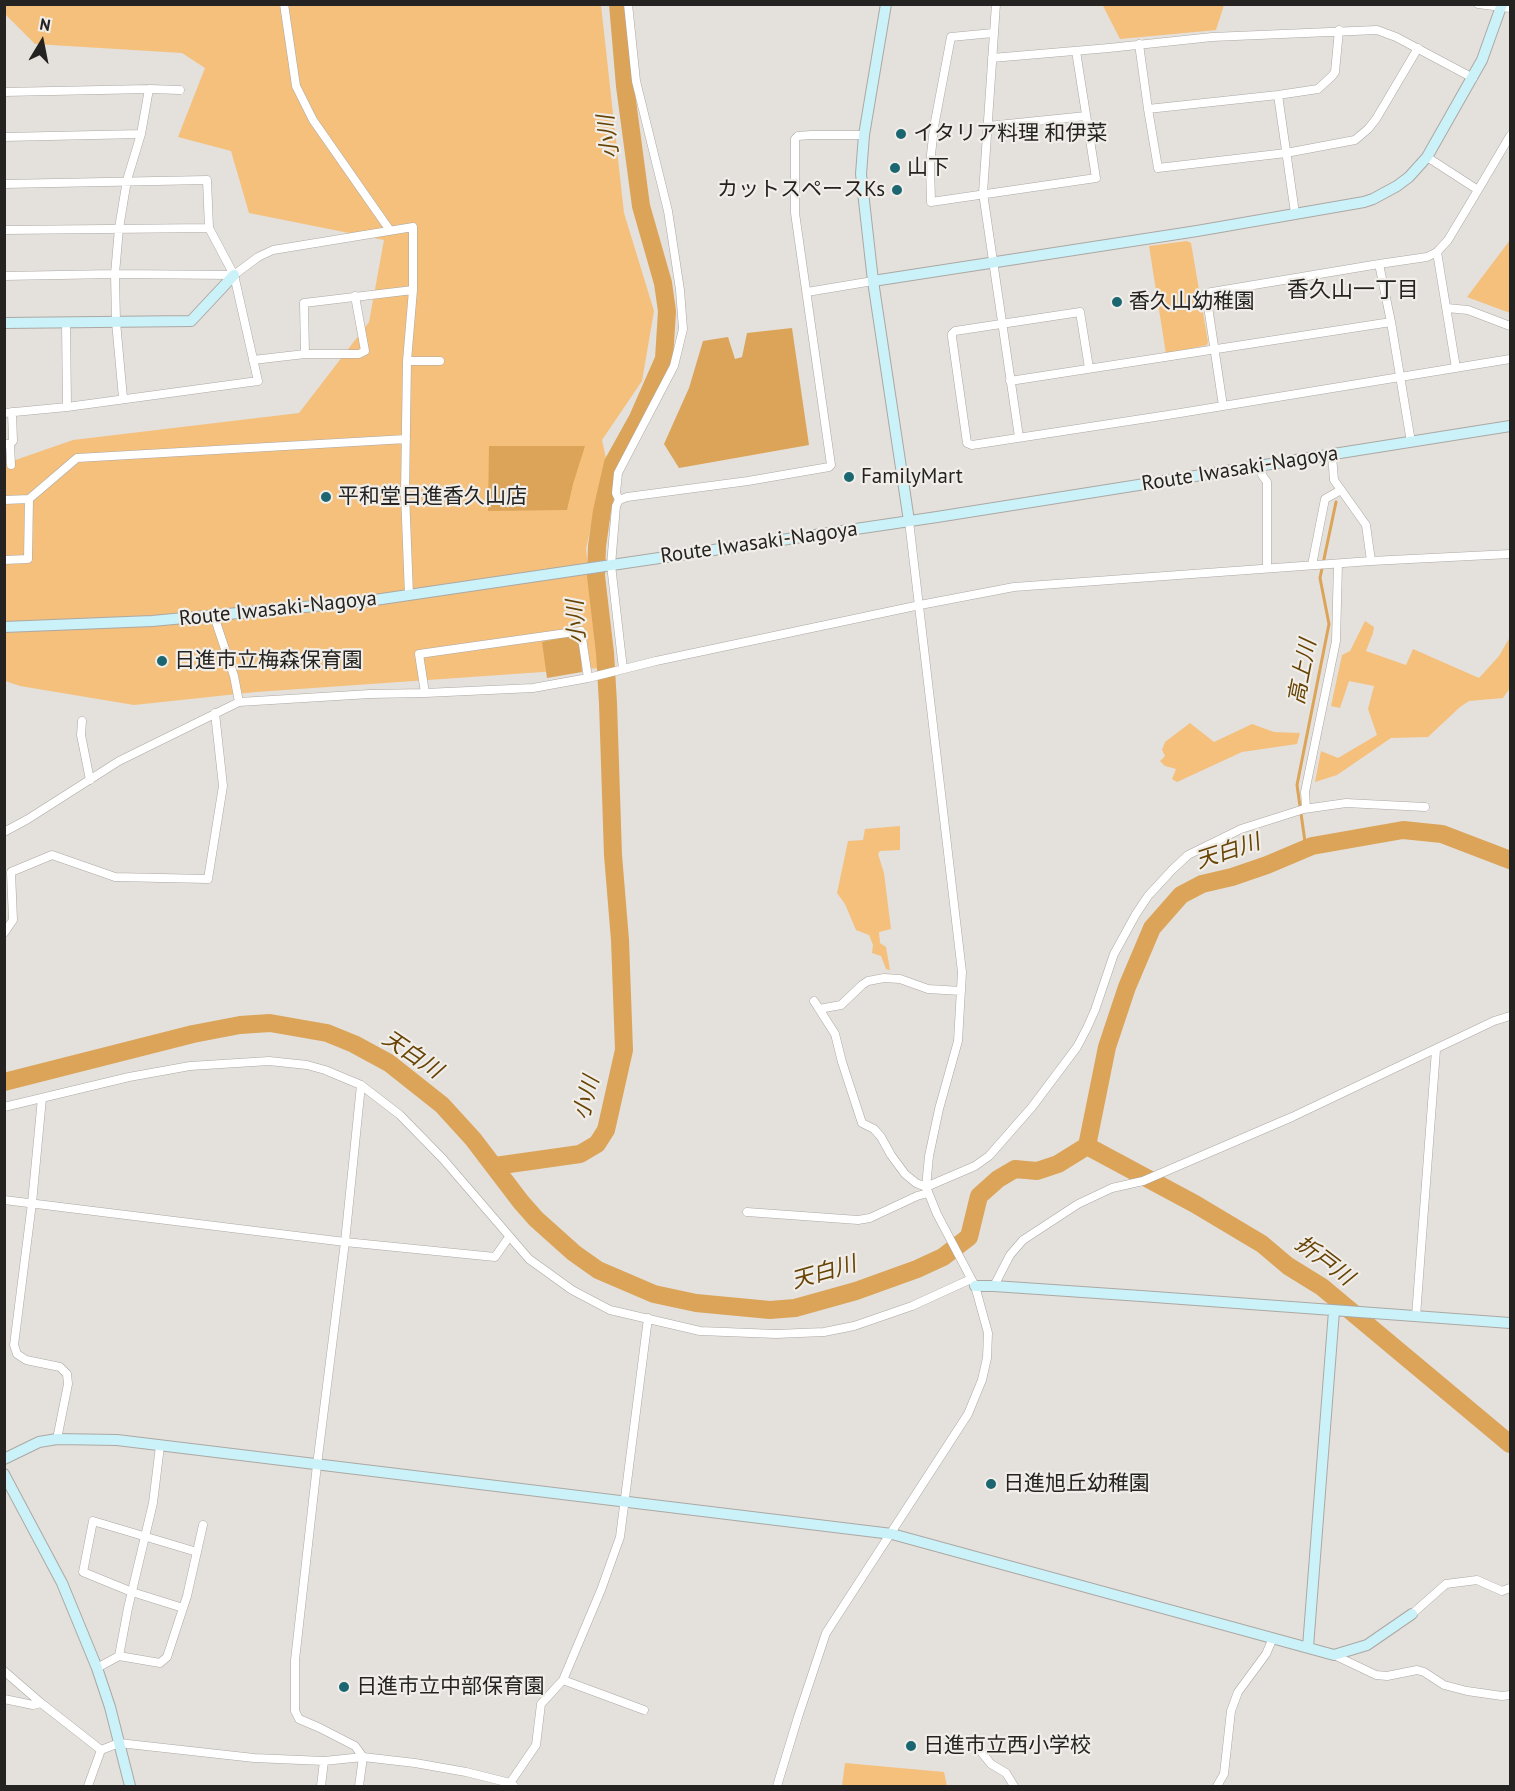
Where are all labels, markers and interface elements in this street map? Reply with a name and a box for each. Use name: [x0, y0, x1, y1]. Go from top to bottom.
north arrow: [12, 12, 72, 72]
text: N: [38, 14, 52, 35]
water label: 小川: [593, 114, 625, 160]
place label: イタリア料理 和伊菜: [913, 121, 1108, 147]
marker: イタリア料理 和伊菜: [894, 127, 908, 141]
place label: 山下: [907, 155, 949, 181]
marker: 山下: [888, 161, 902, 175]
place label: カットスペースKs: [717, 177, 885, 203]
marker: カットスペースKs: [890, 183, 904, 197]
district label: 香久山一丁目: [1287, 278, 1419, 304]
place label: 香久山幼稚園: [1129, 289, 1255, 315]
marker: 香久山幼稚園: [1110, 295, 1124, 309]
street label: Route Iwasaki-Nagoya: [1140, 441, 1340, 497]
place label: FamilyMart: [861, 464, 963, 490]
marker: FamilyMart: [842, 470, 856, 484]
place label: 平和堂日進香久山店: [338, 484, 527, 510]
marker: 平和堂日進香久山店: [319, 490, 333, 504]
street label: Route Iwasaki-Nagoya: [659, 517, 859, 569]
street label: Route Iwasaki-Nagoya: [178, 586, 378, 632]
water label: 小川: [563, 599, 591, 645]
water label: 高上川: [1284, 637, 1322, 707]
place label: 日進市立梅森保育園: [174, 648, 363, 674]
marker: 日進市立梅森保育園: [155, 654, 169, 668]
water label: 天白川: [1193, 829, 1263, 875]
water label: 天白川: [377, 1026, 447, 1084]
water label: 小川: [569, 1073, 605, 1123]
water label: 折戸川: [1290, 1231, 1358, 1291]
water label: 天白川: [789, 1251, 859, 1295]
place label: 日進旭丘幼稚園: [1003, 1471, 1150, 1497]
marker: 日進旭丘幼稚園: [984, 1477, 998, 1491]
place label: 日進市立中部保育園: [356, 1674, 545, 1700]
marker: 日進市立中部保育園: [337, 1680, 351, 1694]
place label: 日進市立西小学校: [923, 1733, 1091, 1759]
marker: 日進市立西小学校: [904, 1739, 918, 1753]

